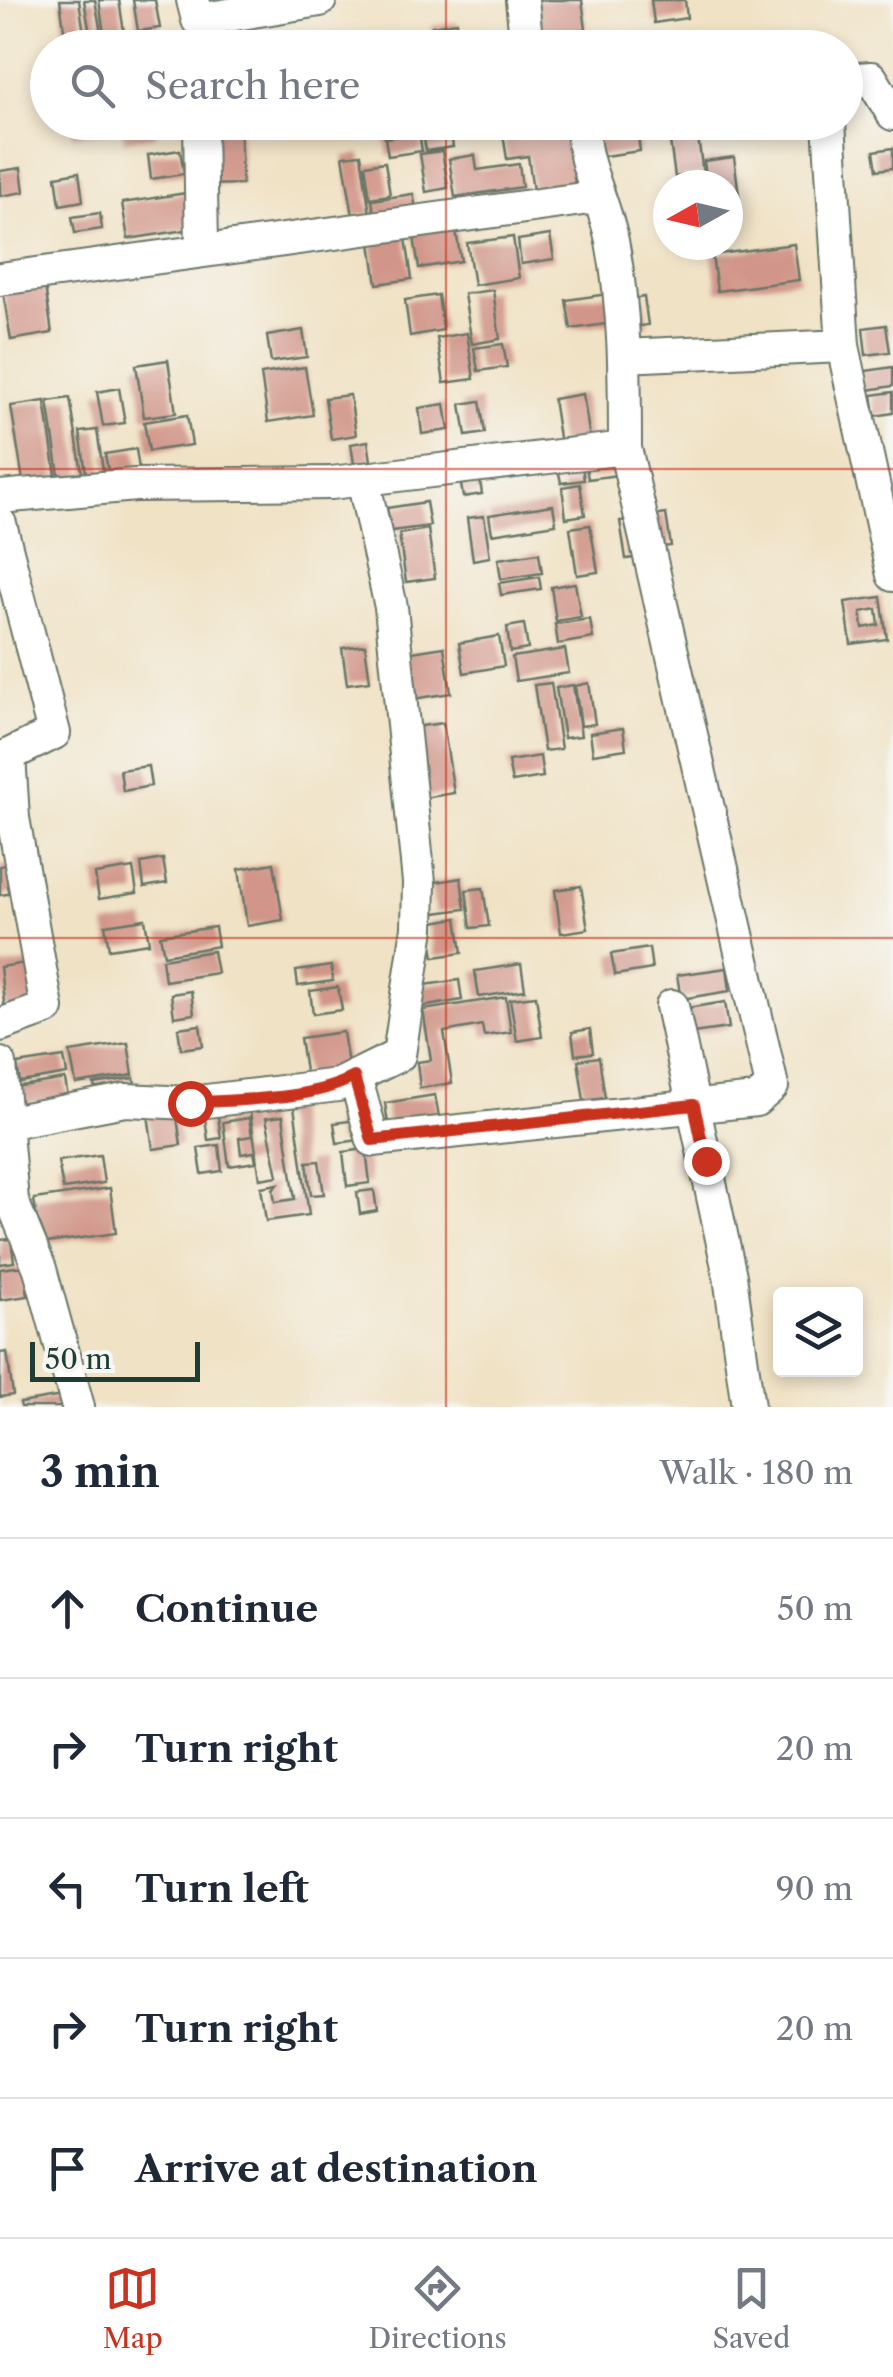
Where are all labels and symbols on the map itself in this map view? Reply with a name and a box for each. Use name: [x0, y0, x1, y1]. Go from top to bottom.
north arrow: [653, 170, 743, 260]
route start: [168, 1081, 214, 1127]
route end: [684, 1139, 730, 1185]
scale bar: [30, 1337, 200, 1382]

